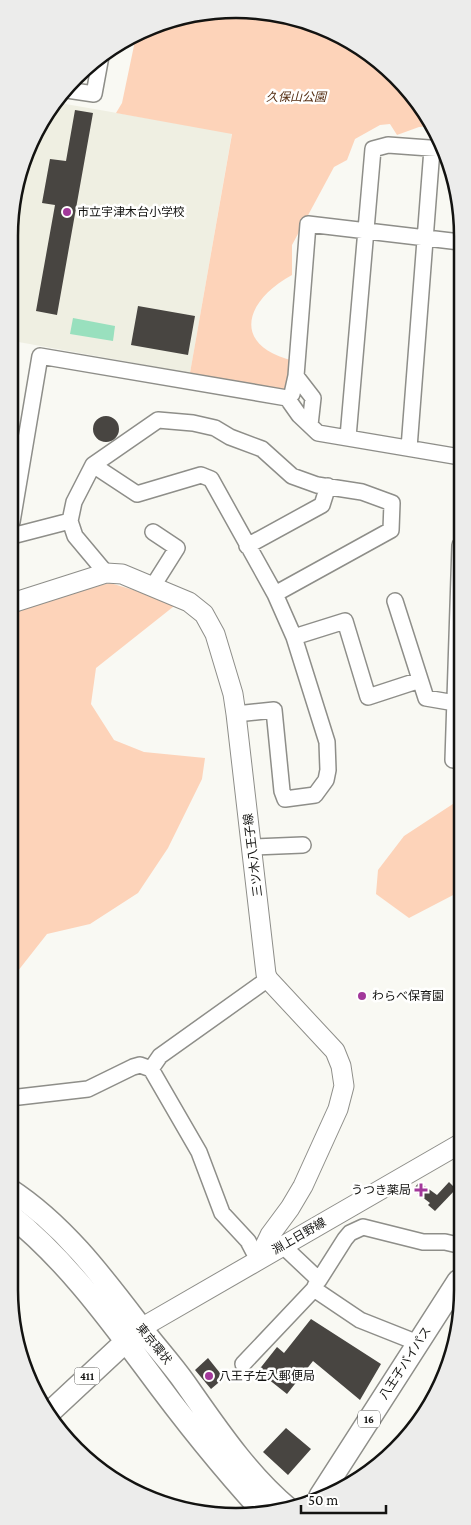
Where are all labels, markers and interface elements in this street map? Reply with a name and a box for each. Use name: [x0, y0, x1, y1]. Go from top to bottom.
park label: 久保山公園: [266, 90, 328, 104]
place label: 市立宇津木台小学校: [77, 205, 185, 219]
marker: 市立宇津木台小学校: [61, 206, 73, 218]
street label: 三ツ木八王子線: [241, 812, 265, 898]
place label: わらべ保育園: [372, 989, 444, 1003]
marker: わらべ保育園: [356, 990, 368, 1002]
place label: うつき薬局: [351, 1183, 411, 1197]
marker: うつき薬局: [415, 1184, 427, 1196]
street label: 淵上日野線: [270, 1215, 328, 1257]
street label: 東京環状: [133, 1321, 175, 1367]
street label: 八王子バイパス: [376, 1324, 434, 1402]
road number: 411: [74, 1368, 100, 1384]
place label: 八王子左入郵便局: [219, 1369, 315, 1383]
marker: 八王子左入郵便局: [203, 1370, 215, 1382]
road number: 16: [358, 1410, 380, 1428]
scale bar: [301, 1482, 386, 1514]
text: 50 m: [308, 1492, 338, 1508]

